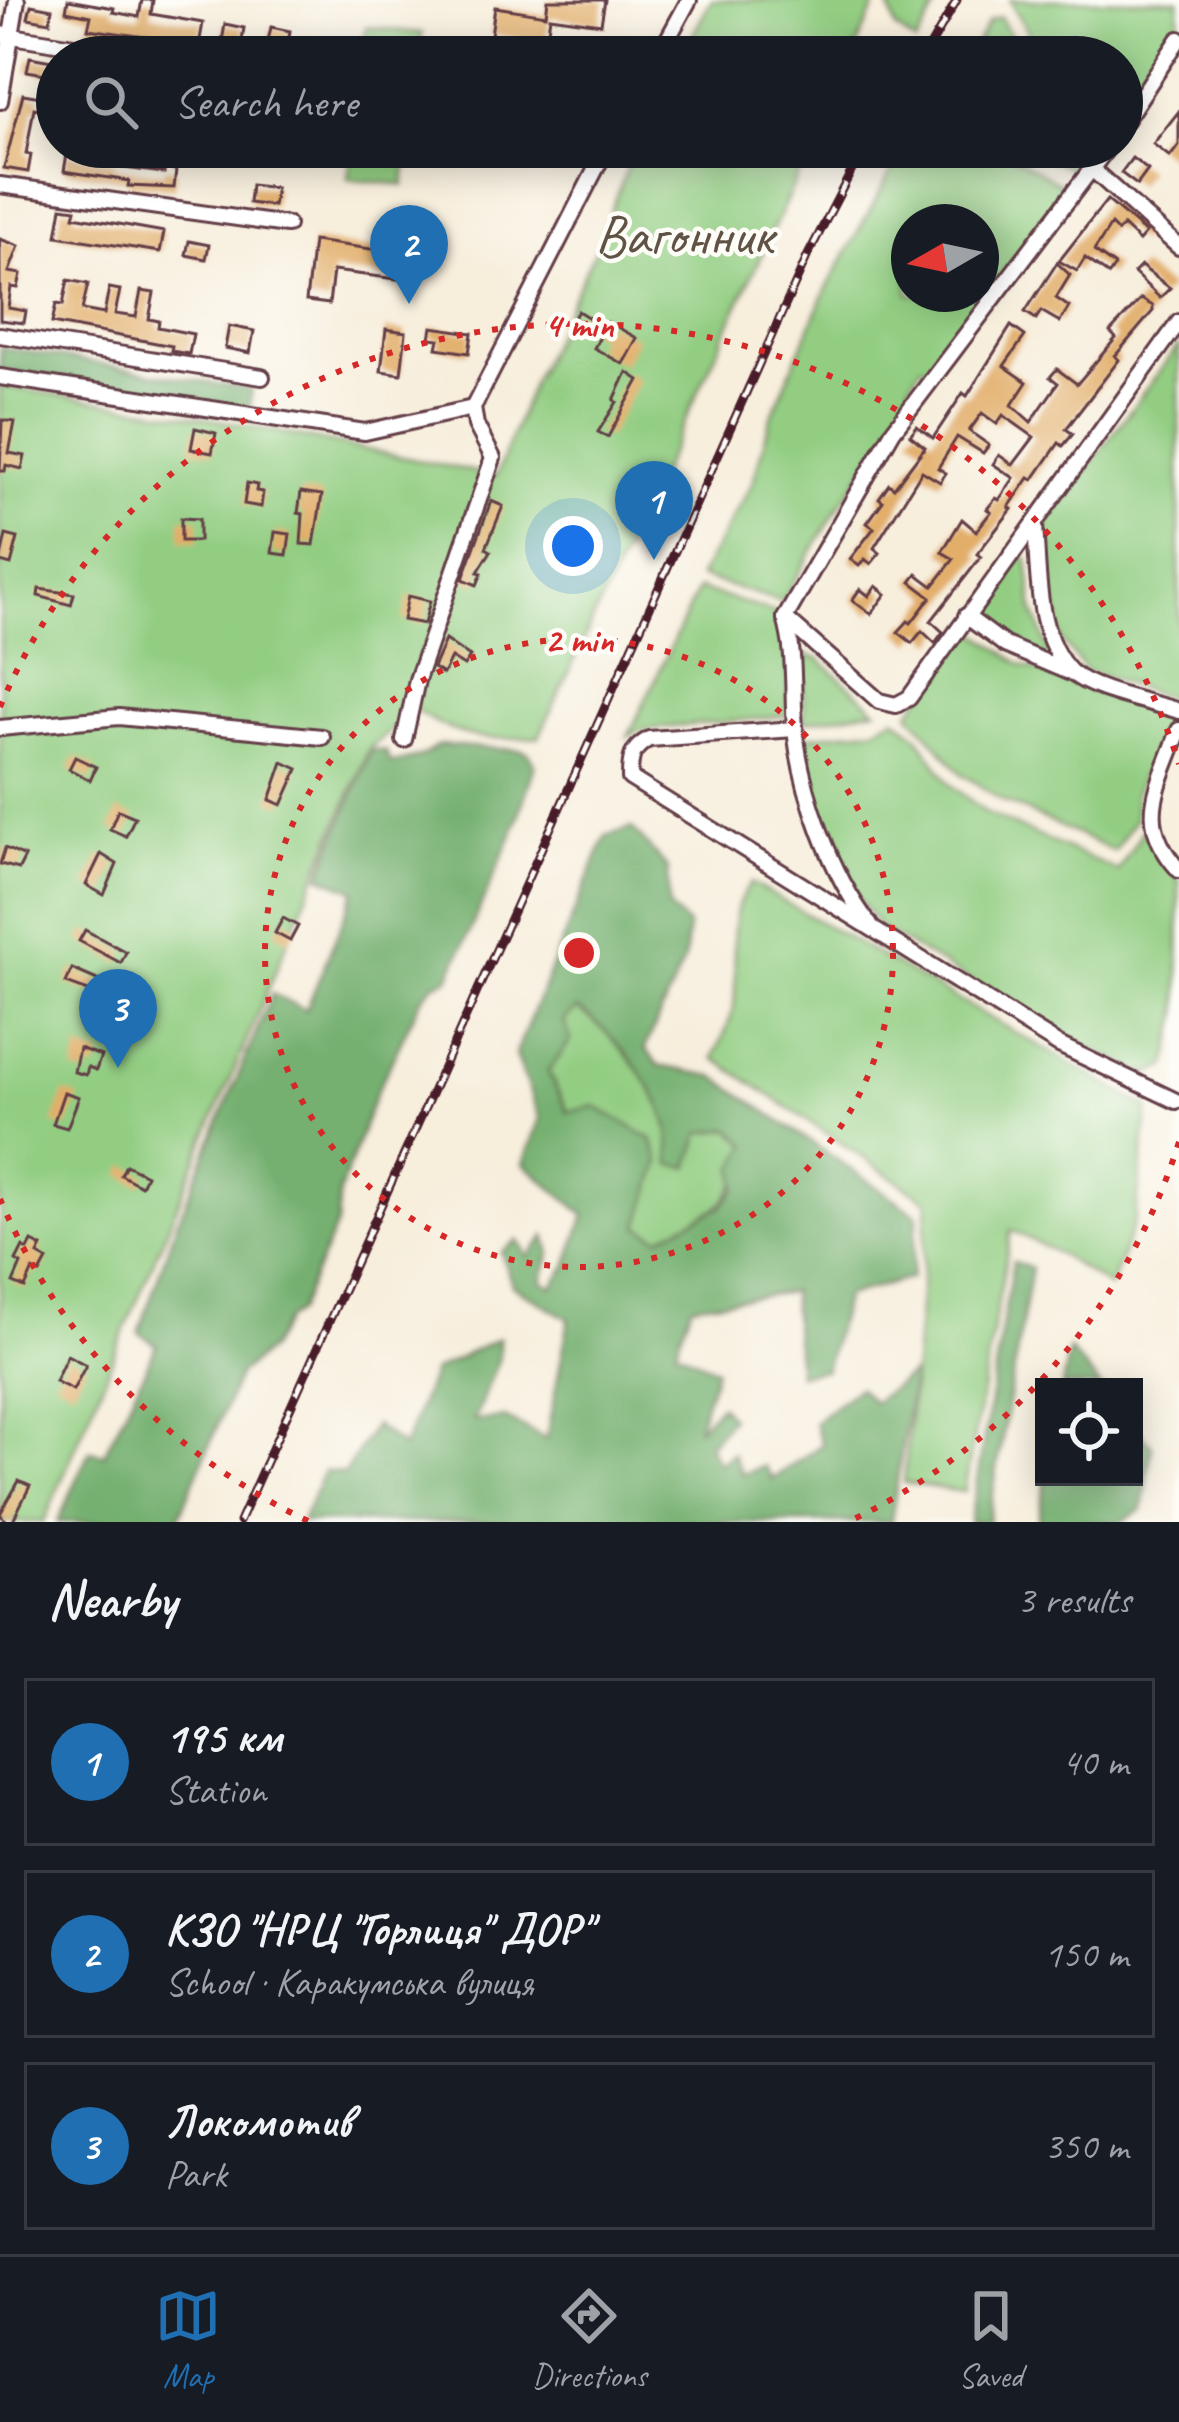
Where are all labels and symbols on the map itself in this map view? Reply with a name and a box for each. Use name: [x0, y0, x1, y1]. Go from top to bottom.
park label: Вагонник: [595, 199, 778, 271]
north arrow: [891, 204, 999, 312]
pin: 2: [370, 205, 448, 304]
text: 4 min: [545, 302, 615, 348]
pin: 1: [615, 461, 693, 560]
your location: [543, 516, 603, 576]
text: 2 min: [545, 617, 615, 663]
centre of rings: [558, 932, 600, 974]
pin: 3: [79, 969, 157, 1068]

